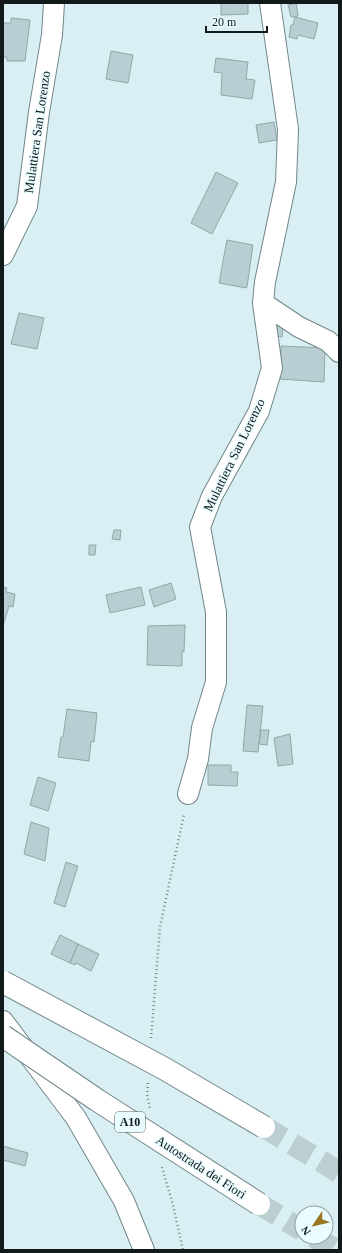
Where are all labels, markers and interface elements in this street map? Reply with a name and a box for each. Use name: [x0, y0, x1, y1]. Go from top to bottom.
scale bar: [206, 8, 267, 34]
text: 20 m: [212, 15, 237, 29]
street label: Mulattiera San Lorenzo: [21, 70, 53, 194]
street label: Mulattiera San Lorenzo: [200, 396, 268, 514]
road number: A10: [115, 1112, 145, 1132]
street label: Autostrada dei Fiori: [153, 1132, 249, 1202]
north arrow: [294, 1205, 334, 1245]
text: N: [299, 1224, 313, 1237]

